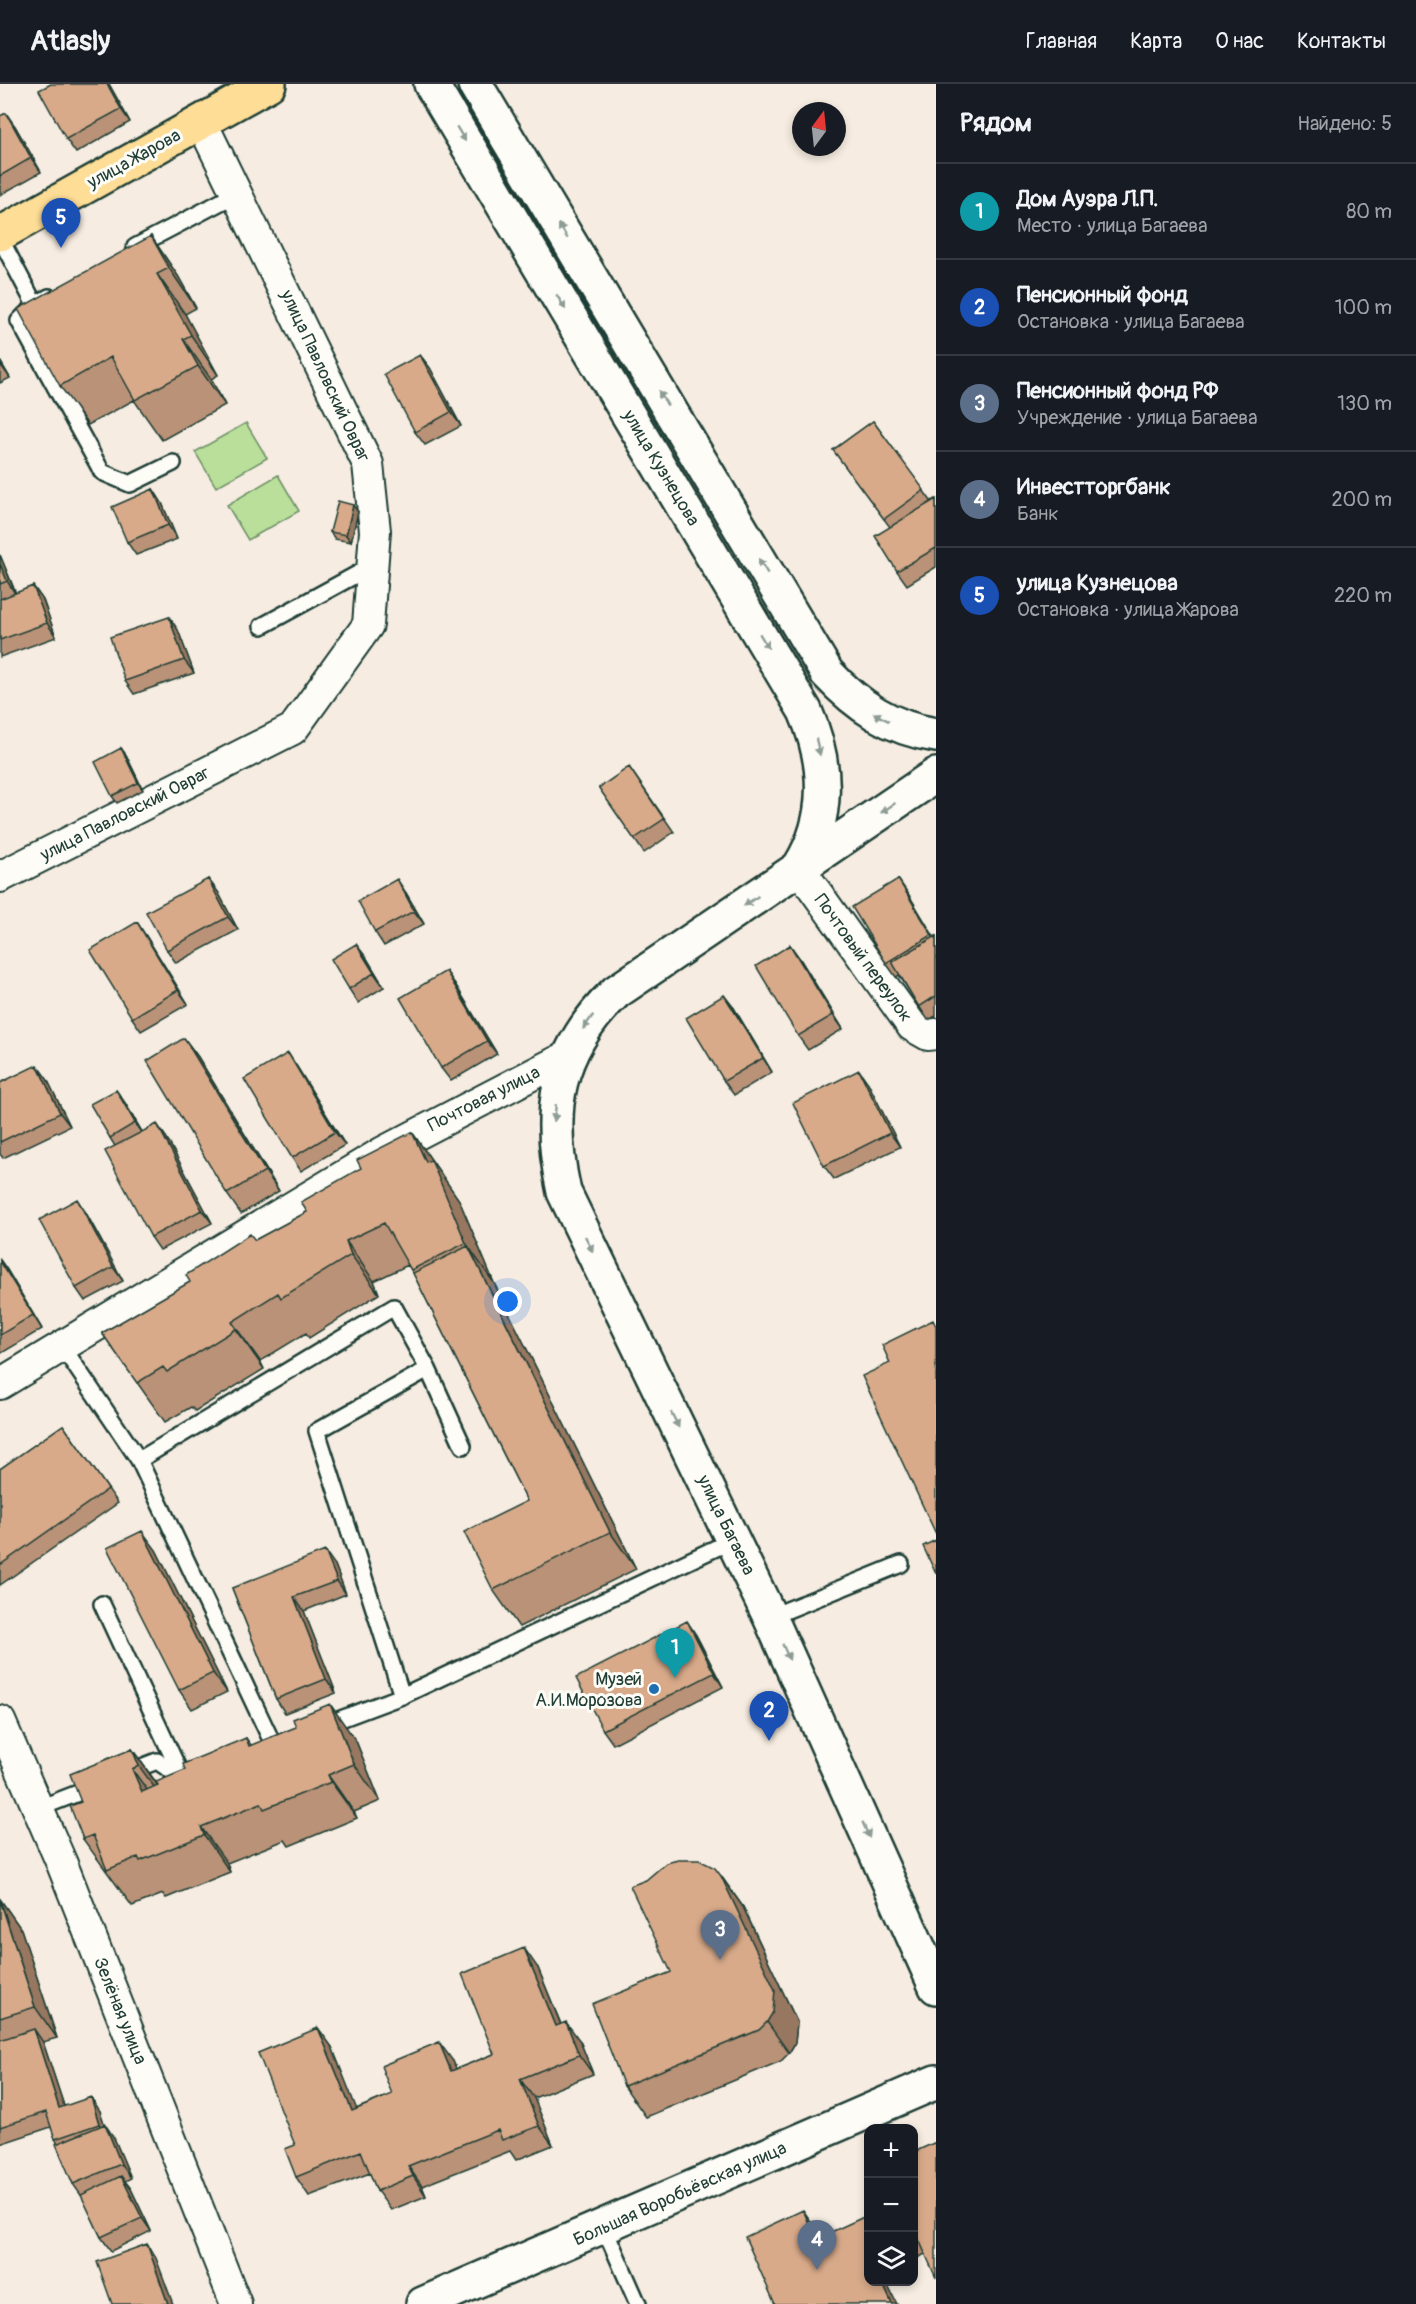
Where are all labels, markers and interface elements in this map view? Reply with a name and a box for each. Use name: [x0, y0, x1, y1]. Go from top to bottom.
text: Atlasly: [30, 24, 110, 59]
text: Главная: [1026, 28, 1097, 55]
text: Карта: [1130, 28, 1182, 55]
text: О нас: [1215, 28, 1264, 55]
text: Контакты: [1297, 28, 1386, 55]
north arrow: [792, 102, 846, 156]
text: Рядом: [960, 107, 1032, 139]
text: Найдено: 5: [1297, 111, 1392, 136]
street label: улица Жарова: [82, 124, 185, 195]
one-way arrow: [456, 126, 467, 142]
text: Дом Ауэра Л.П.: [1017, 185, 1158, 213]
pin: 5: [42, 198, 80, 248]
text: 1: [976, 199, 983, 224]
text: 80 m: [1346, 199, 1392, 224]
text: Место · улица Багаева: [1017, 213, 1207, 238]
one-way arrow: [557, 223, 568, 239]
text: Пенсионный фонд: [1017, 281, 1188, 309]
street label: улица Павловский Овраг: [275, 285, 375, 466]
one-way arrow: [556, 294, 567, 310]
text: 2: [974, 295, 985, 320]
text: 100 m: [1335, 295, 1392, 320]
text: Остановка · улица Багаева: [1017, 309, 1245, 334]
text: Пенсионный фонд РФ: [1017, 377, 1218, 405]
one-way arrow: [658, 389, 668, 406]
text: 3: [974, 391, 985, 416]
text: 130 m: [1337, 391, 1392, 416]
street label: улица Кузнецова: [617, 405, 705, 530]
text: Учреждение · улица Багаева: [1017, 405, 1258, 430]
text: Инвестторгбанк: [1017, 473, 1171, 501]
text: 4: [974, 487, 985, 512]
text: 200 m: [1331, 487, 1392, 512]
text: Банк: [1017, 501, 1059, 526]
one-way arrow: [758, 558, 769, 574]
text: улица Кузнецова: [1017, 569, 1178, 597]
text: 5: [974, 583, 985, 608]
text: 220 m: [1334, 583, 1392, 608]
text: Остановка · улица Жарова: [1017, 597, 1239, 622]
one-way arrow: [759, 633, 769, 650]
one-way arrow: [872, 712, 889, 722]
one-way arrow: [813, 738, 823, 756]
street label: улица Павловский Овраг: [36, 761, 214, 867]
one-way arrow: [879, 802, 896, 813]
street label: Почтовый переулок: [809, 889, 917, 1027]
one-way arrow: [743, 895, 759, 907]
one-way arrow: [583, 1014, 595, 1029]
street label: Почтовая улица: [424, 1061, 544, 1137]
one-way arrow: [550, 1104, 560, 1123]
one-way arrow: [585, 1236, 594, 1253]
your location: [493, 1287, 522, 1316]
one-way arrow: [670, 1411, 679, 1428]
street label: улица Багаева: [691, 1470, 760, 1579]
pin: 1: [656, 1628, 694, 1678]
one-way arrow: [781, 1644, 791, 1662]
place label: Музей А.И.Морозова: [535, 1668, 642, 1712]
marker: Музей А.И.Морозова: [647, 1682, 661, 1696]
pin: 2: [750, 1692, 788, 1741]
one-way arrow: [861, 1822, 870, 1839]
pin: 3: [700, 1910, 740, 1960]
street label: Зелёная улица: [88, 1954, 152, 2068]
map controls: [864, 2124, 918, 2286]
button: +: [864, 2124, 918, 2178]
street label: Большая Воробьёвская улица: [570, 2137, 790, 2251]
button: −: [864, 2178, 918, 2232]
pin: 4: [798, 2220, 836, 2270]
button: layers: [864, 2232, 918, 2286]

